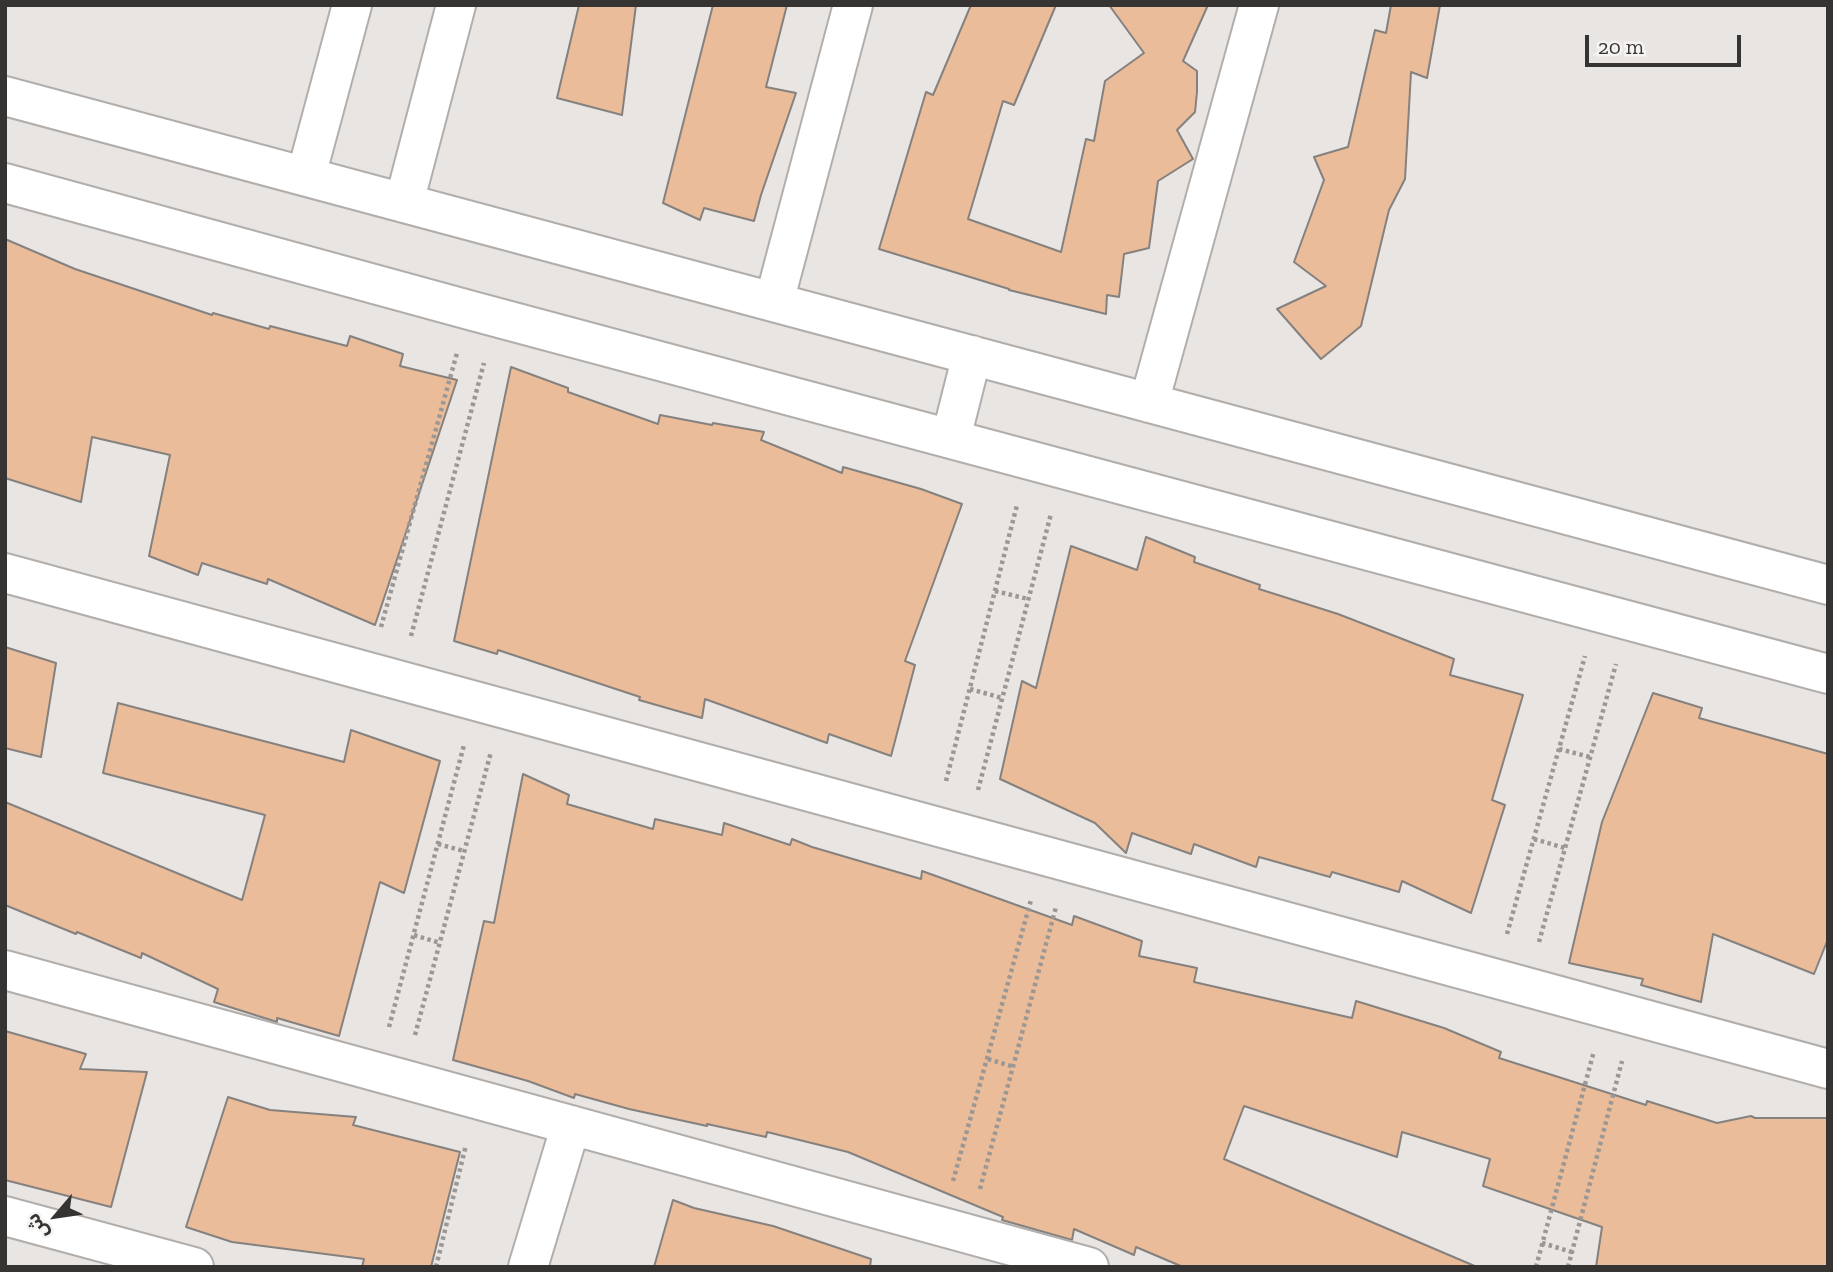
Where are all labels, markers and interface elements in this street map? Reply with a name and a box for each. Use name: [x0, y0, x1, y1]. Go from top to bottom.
scale bar: [1588, 21, 1744, 65]
text: 20 m: [1598, 34, 1644, 59]
north arrow: [21, 1181, 91, 1251]
text: ش: [21, 1209, 54, 1243]

